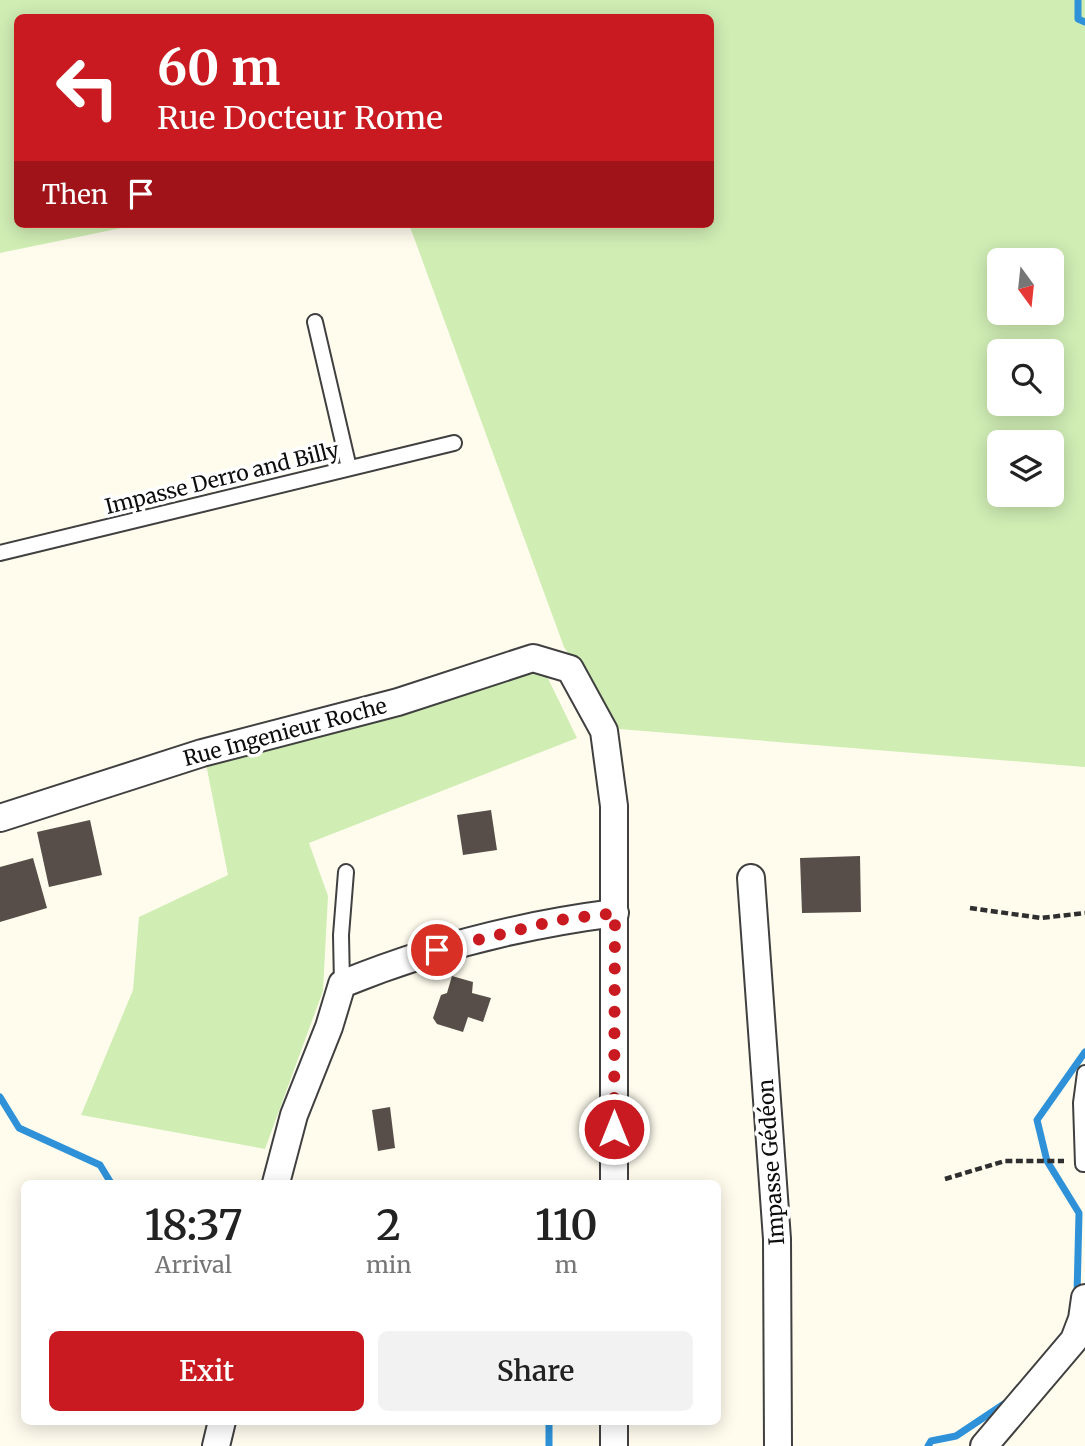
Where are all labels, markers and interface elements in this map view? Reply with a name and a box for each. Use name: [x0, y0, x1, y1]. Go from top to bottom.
text: 60 m: [157, 37, 280, 98]
icon: left: [42, 42, 133, 133]
text: Rue Docteur Rome: [157, 98, 443, 138]
icon: arrive: [122, 175, 160, 213]
text: Then: [42, 178, 108, 211]
north arrow: [987, 248, 1064, 326]
map controls: [987, 248, 1064, 507]
button: search: [987, 339, 1064, 416]
button: layers: [987, 430, 1064, 507]
street label: Impasse Derro and Billy: [102, 436, 343, 520]
street label: Rue Ingenieur Roche: [180, 692, 390, 772]
pin: [407, 920, 467, 980]
icon: arrive: [418, 931, 456, 969]
street label: Impasse Gédéon: [752, 1078, 790, 1246]
position arrow: [577, 1092, 651, 1166]
text: 18:37: [144, 1199, 243, 1251]
text: 2: [376, 1199, 401, 1251]
text: 110: [535, 1199, 598, 1251]
text: Arrival: [155, 1250, 232, 1279]
text: min: [366, 1250, 412, 1279]
text: m: [555, 1250, 578, 1279]
button: Exit: [49, 1331, 364, 1411]
button: Share: [378, 1331, 693, 1411]

